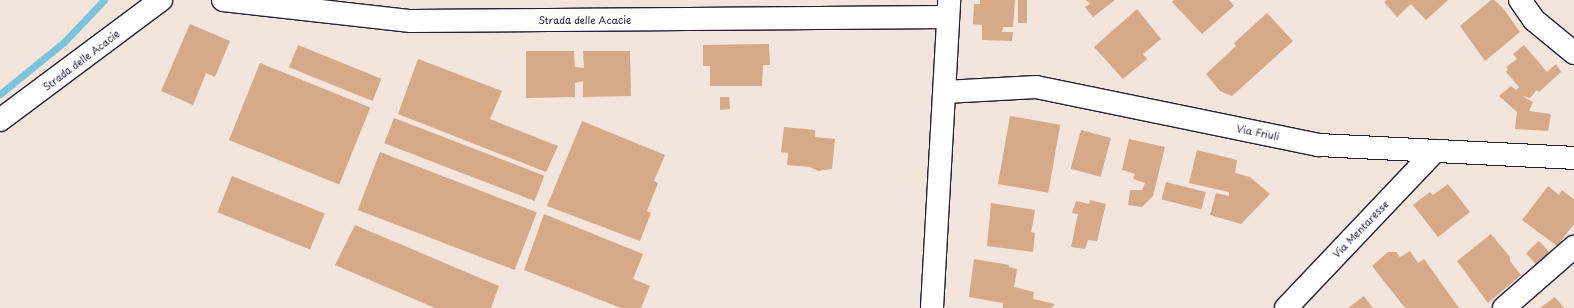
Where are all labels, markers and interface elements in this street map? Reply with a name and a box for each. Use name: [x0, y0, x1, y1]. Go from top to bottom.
street label: Strada delle Acacie: [538, 14, 632, 26]
street label: Strada delle Acacie: [40, 27, 122, 93]
street label: Via Friuli: [1236, 122, 1280, 142]
street label: Via Mentaresse: [1330, 198, 1390, 260]

